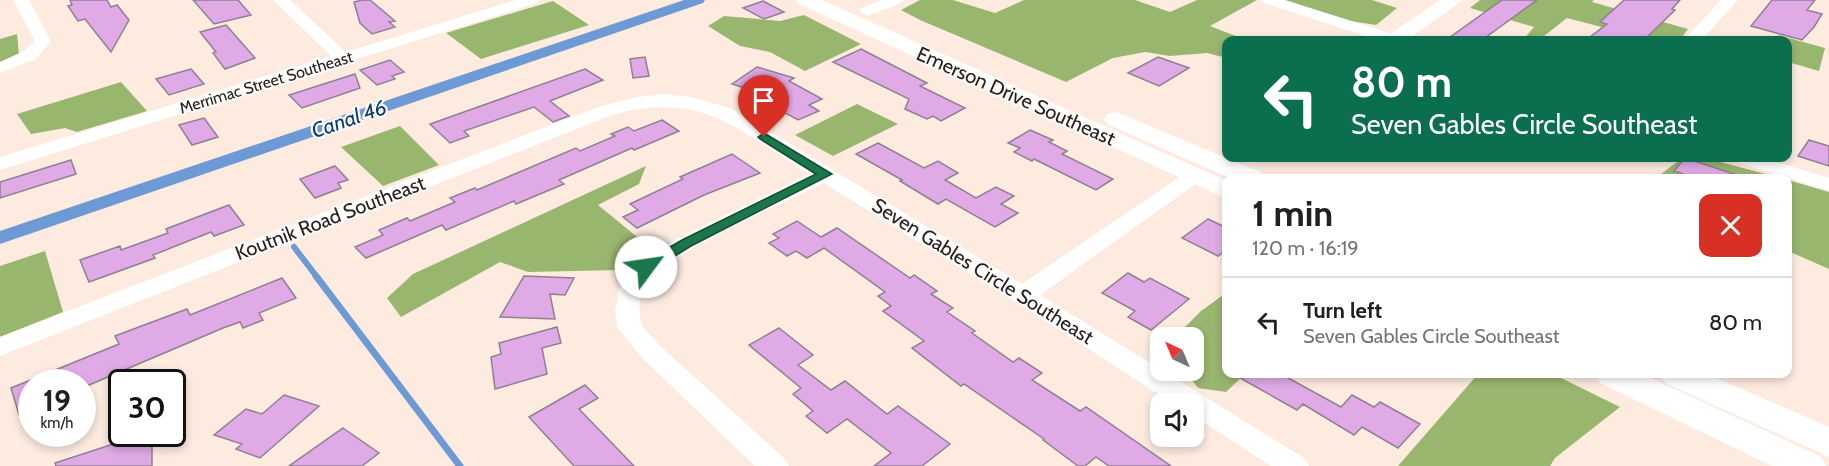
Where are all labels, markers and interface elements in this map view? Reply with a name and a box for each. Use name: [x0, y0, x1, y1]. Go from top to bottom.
street label: Emerson Drive Southeast: [913, 41, 1119, 151]
street label: Merrimac Street Southeast: [177, 47, 356, 118]
text: 80 m: [1351, 56, 1452, 108]
icon: left: [1252, 60, 1330, 138]
pin: [738, 75, 789, 137]
icon: arrive: [747, 84, 780, 117]
water label: Canal 46: [308, 94, 390, 143]
text: Seven Gables Circle Southeast: [1351, 108, 1697, 141]
street label: Koutnik Road Southeast: [232, 171, 428, 265]
text: 1 min: [1252, 191, 1333, 235]
street label: Seven Gables Circle Southeast: [868, 193, 1098, 349]
button: close: [1699, 194, 1762, 257]
position arrow: [614, 235, 678, 299]
text: 120 m · 16:19: [1252, 236, 1359, 260]
text: Turn left: [1303, 297, 1382, 324]
icon: left: [1252, 306, 1285, 339]
text: 80 m: [1709, 309, 1762, 336]
text: Seven Gables Circle Southeast: [1303, 324, 1559, 348]
north arrow: [1150, 327, 1204, 381]
map controls: [1150, 327, 1204, 447]
speed limit sign: 30: [108, 369, 186, 447]
text: 19: [43, 382, 71, 419]
button: sound: [1150, 393, 1204, 447]
text: km/h: [41, 414, 73, 432]

